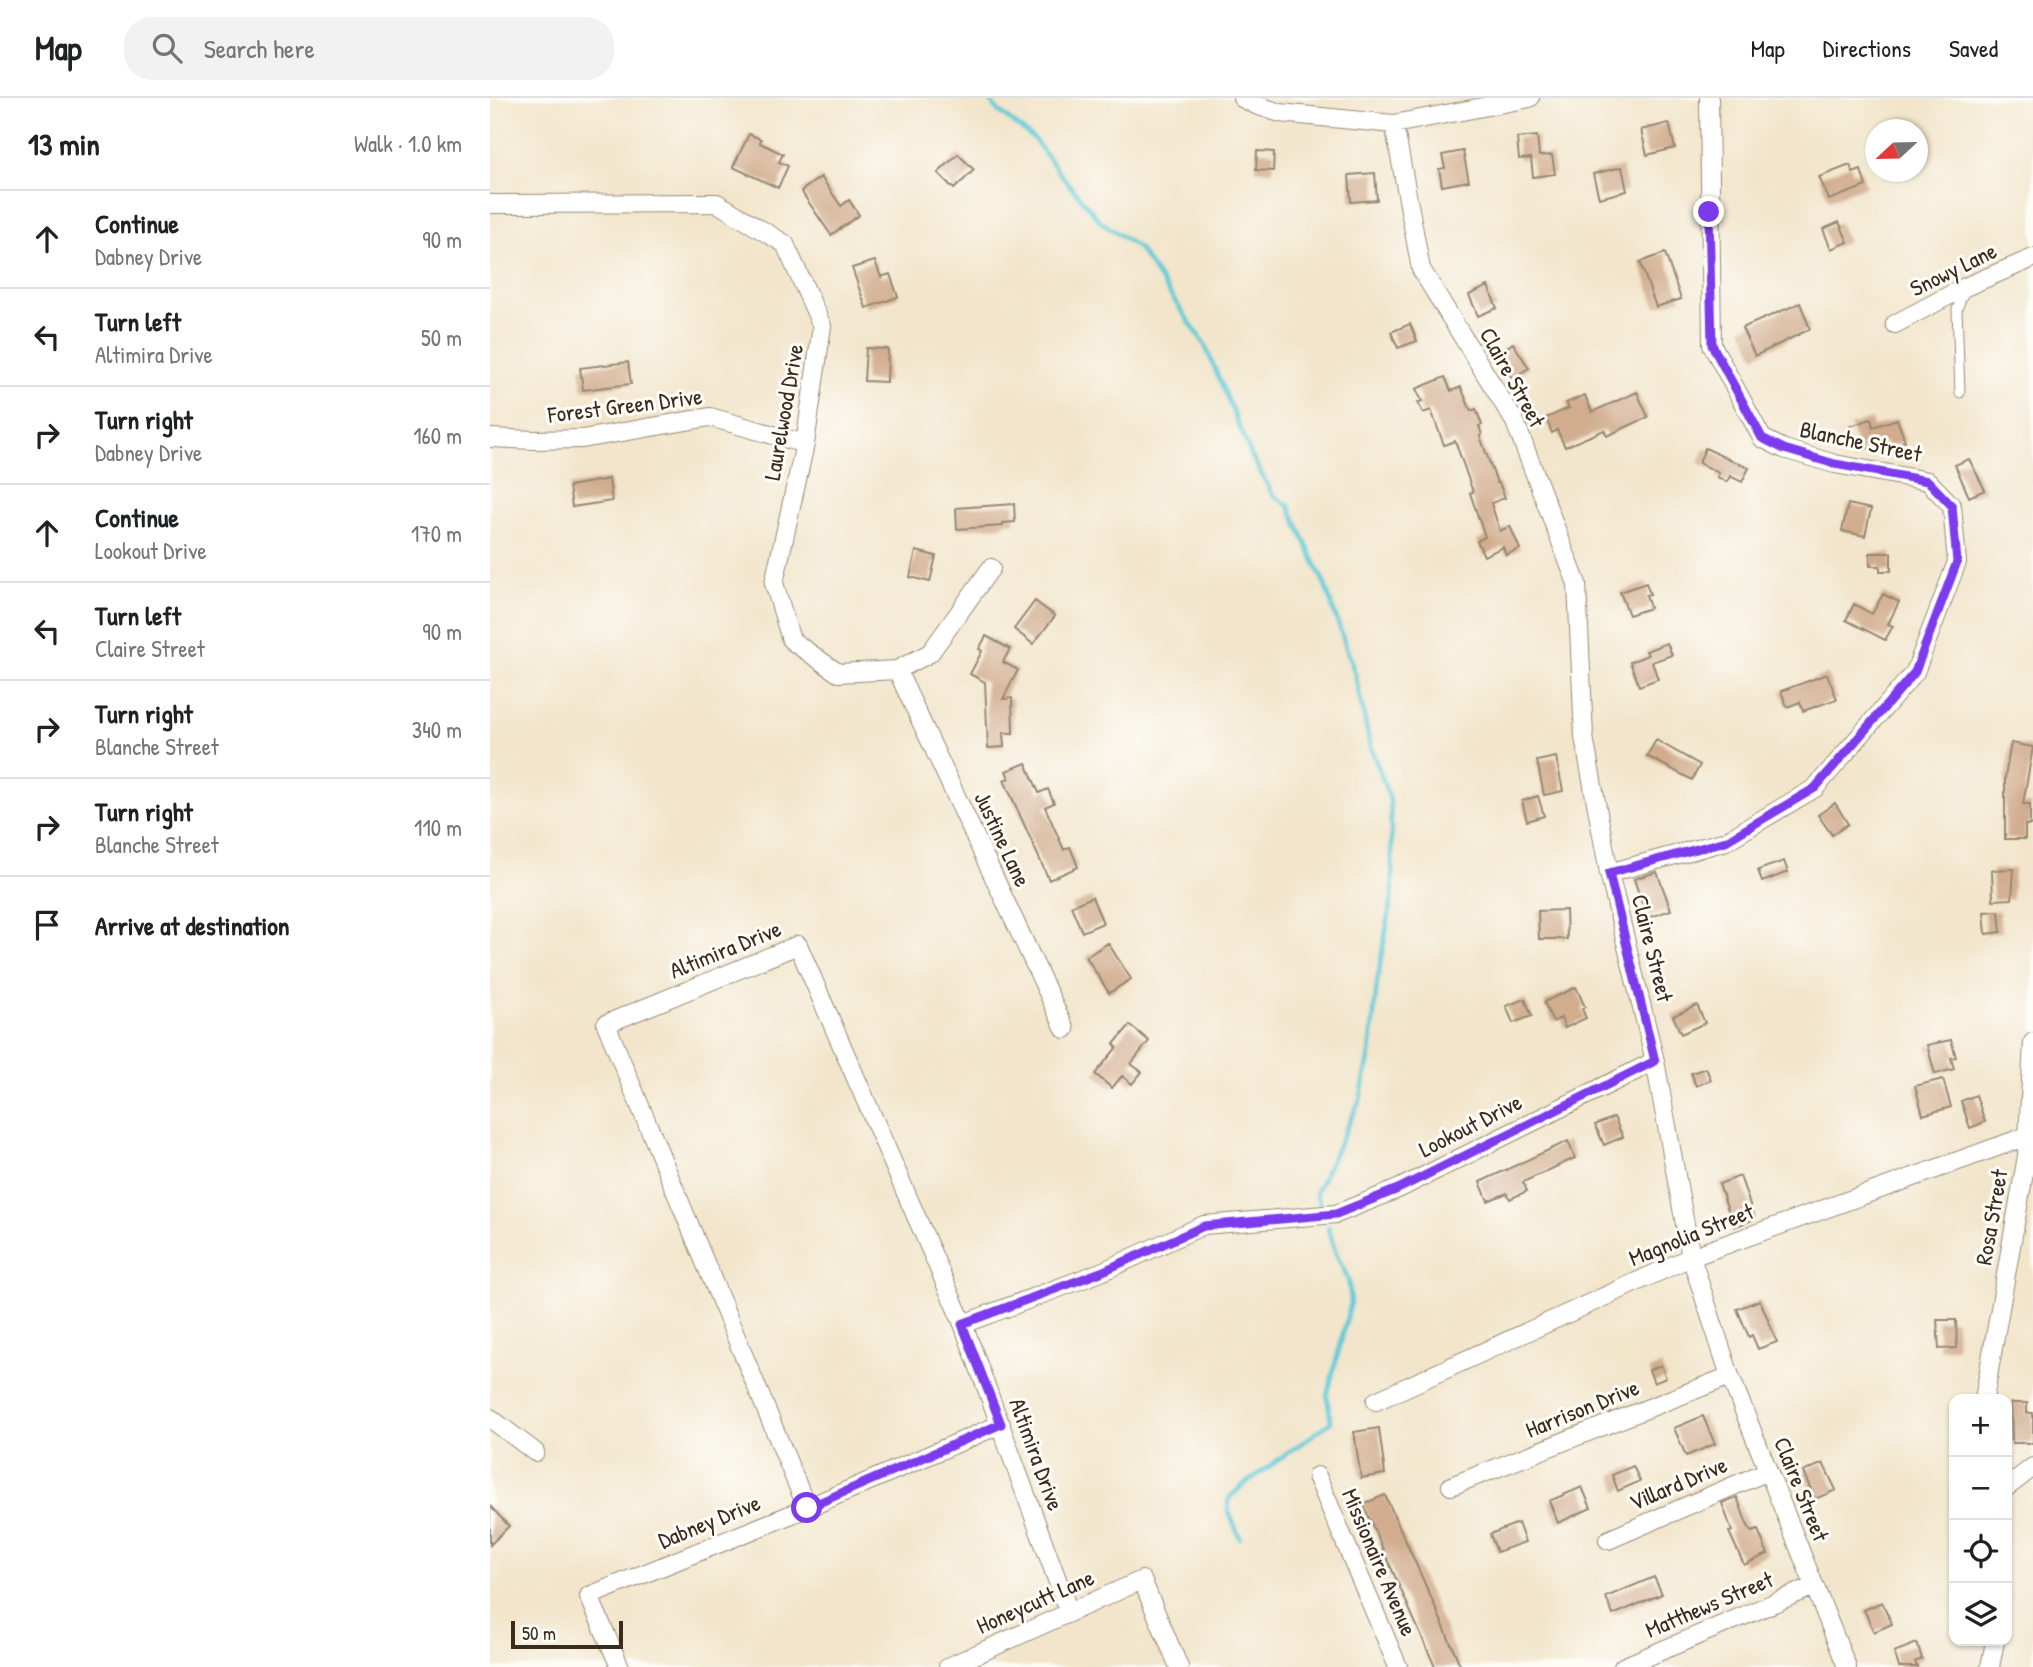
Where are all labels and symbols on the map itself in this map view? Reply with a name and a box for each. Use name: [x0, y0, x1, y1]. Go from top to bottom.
north arrow: [1865, 119, 1928, 182]
route end: [1693, 196, 1724, 227]
street label: Snowy Lane: [1904, 235, 2002, 303]
street label: Claire Street: [1473, 321, 1554, 433]
street label: Laurelwood Drive: [756, 342, 810, 482]
street label: Forest Green Drive: [545, 380, 704, 430]
street label: Blanche Street: [1797, 413, 1926, 469]
street label: Justine Lane: [967, 786, 1039, 892]
street label: Claire Street: [1625, 891, 1682, 1006]
street label: Altimira Drive: [665, 913, 785, 985]
street label: Lookout Drive: [1413, 1086, 1527, 1164]
street label: Rosa Street: [1967, 1166, 2015, 1267]
street label: Magnolia Street: [1624, 1195, 1759, 1273]
street label: Harrison Drive: [1521, 1371, 1643, 1445]
street label: Altimira Drive: [1002, 1393, 1072, 1515]
street label: Claire Street: [1767, 1432, 1837, 1547]
street label: Villard Drive: [1624, 1449, 1732, 1517]
street label: Missionaire Avenue: [1335, 1484, 1425, 1640]
street label: Dabney Drive: [653, 1487, 765, 1555]
route start: [791, 1492, 822, 1523]
street label: Honeycutt Lane: [971, 1561, 1099, 1641]
street label: Matthews Street: [1640, 1563, 1778, 1645]
scale bar: [511, 1618, 623, 1650]

